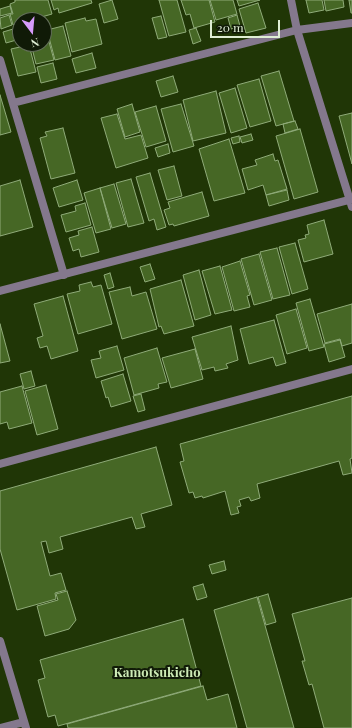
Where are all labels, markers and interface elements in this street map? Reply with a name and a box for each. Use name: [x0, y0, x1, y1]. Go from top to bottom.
north arrow: [12, 12, 52, 52]
scale bar: [212, 12, 282, 38]
text: 20 m: [217, 19, 244, 35]
text: N: [29, 35, 41, 51]
district label: Kamotsukicho: [114, 665, 200, 681]

